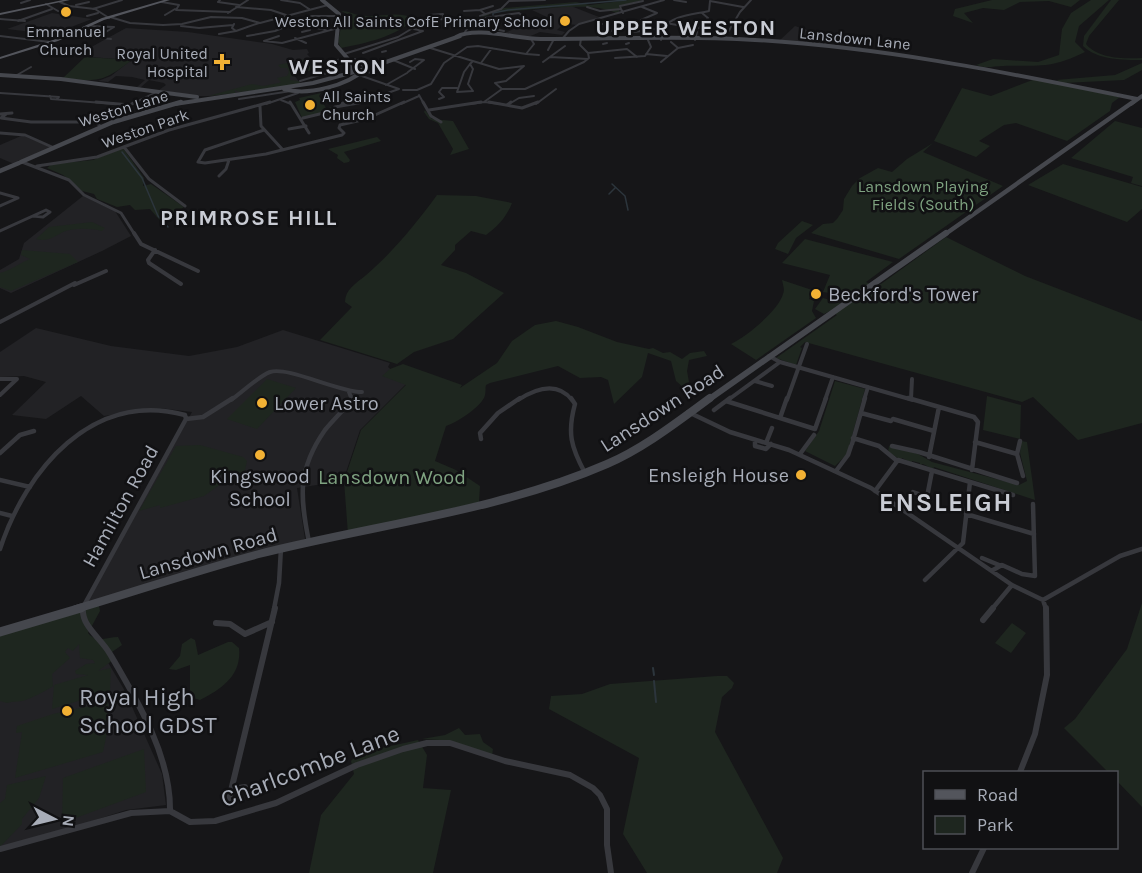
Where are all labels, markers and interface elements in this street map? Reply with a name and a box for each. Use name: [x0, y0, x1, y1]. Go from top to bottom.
marker: Emmanuel Church: [59, 5, 73, 19]
place label: Weston All Saints CofE Primary School: [275, 12, 553, 31]
marker: Weston All Saints CofE Primary School: [558, 14, 572, 28]
district label: UPPER WESTON: [595, 15, 777, 41]
place label: Emmanuel Church: [26, 22, 106, 59]
street label: Lansdown Lane: [798, 23, 912, 54]
place label: Royal United Hospital: [116, 44, 208, 81]
marker: Royal United Hospital: [213, 53, 231, 71]
district label: WESTON: [288, 54, 388, 80]
street label: Weston Lane: [76, 86, 170, 131]
place label: All Saints Church: [322, 87, 391, 124]
marker: All Saints Church: [303, 98, 317, 112]
street label: Weston Park: [99, 105, 191, 152]
park label: Lansdown Playing Fields (South): [858, 177, 988, 214]
district label: PRIMROSE HILL: [160, 205, 338, 231]
place label: Beckford's Tower: [828, 283, 979, 306]
marker: Beckford's Tower: [809, 287, 823, 301]
street label: Lansdown Road: [596, 360, 729, 457]
place label: Lower Astro: [274, 392, 379, 415]
marker: Lower Astro: [255, 396, 269, 410]
street label: Hamilton Road: [77, 441, 163, 571]
marker: Kingswood School: [253, 448, 267, 462]
place label: Ensleigh House: [648, 464, 789, 487]
place label: Kingswood School: [210, 465, 310, 511]
park label: Lansdown Wood: [318, 466, 466, 489]
marker: Ensleigh House: [794, 468, 808, 482]
district label: ENSLEIGH: [879, 487, 1013, 518]
street label: Lansdown Road: [136, 523, 280, 584]
place label: Royal High School GDST: [79, 683, 217, 739]
marker: Royal High School GDST: [60, 704, 74, 718]
street label: Charlcombe Lane: [217, 719, 403, 813]
legend: [923, 771, 1118, 849]
text: Road: [977, 784, 1018, 806]
north arrow: [24, 789, 84, 849]
text: N: [58, 814, 79, 828]
text: Park: [977, 814, 1014, 836]

